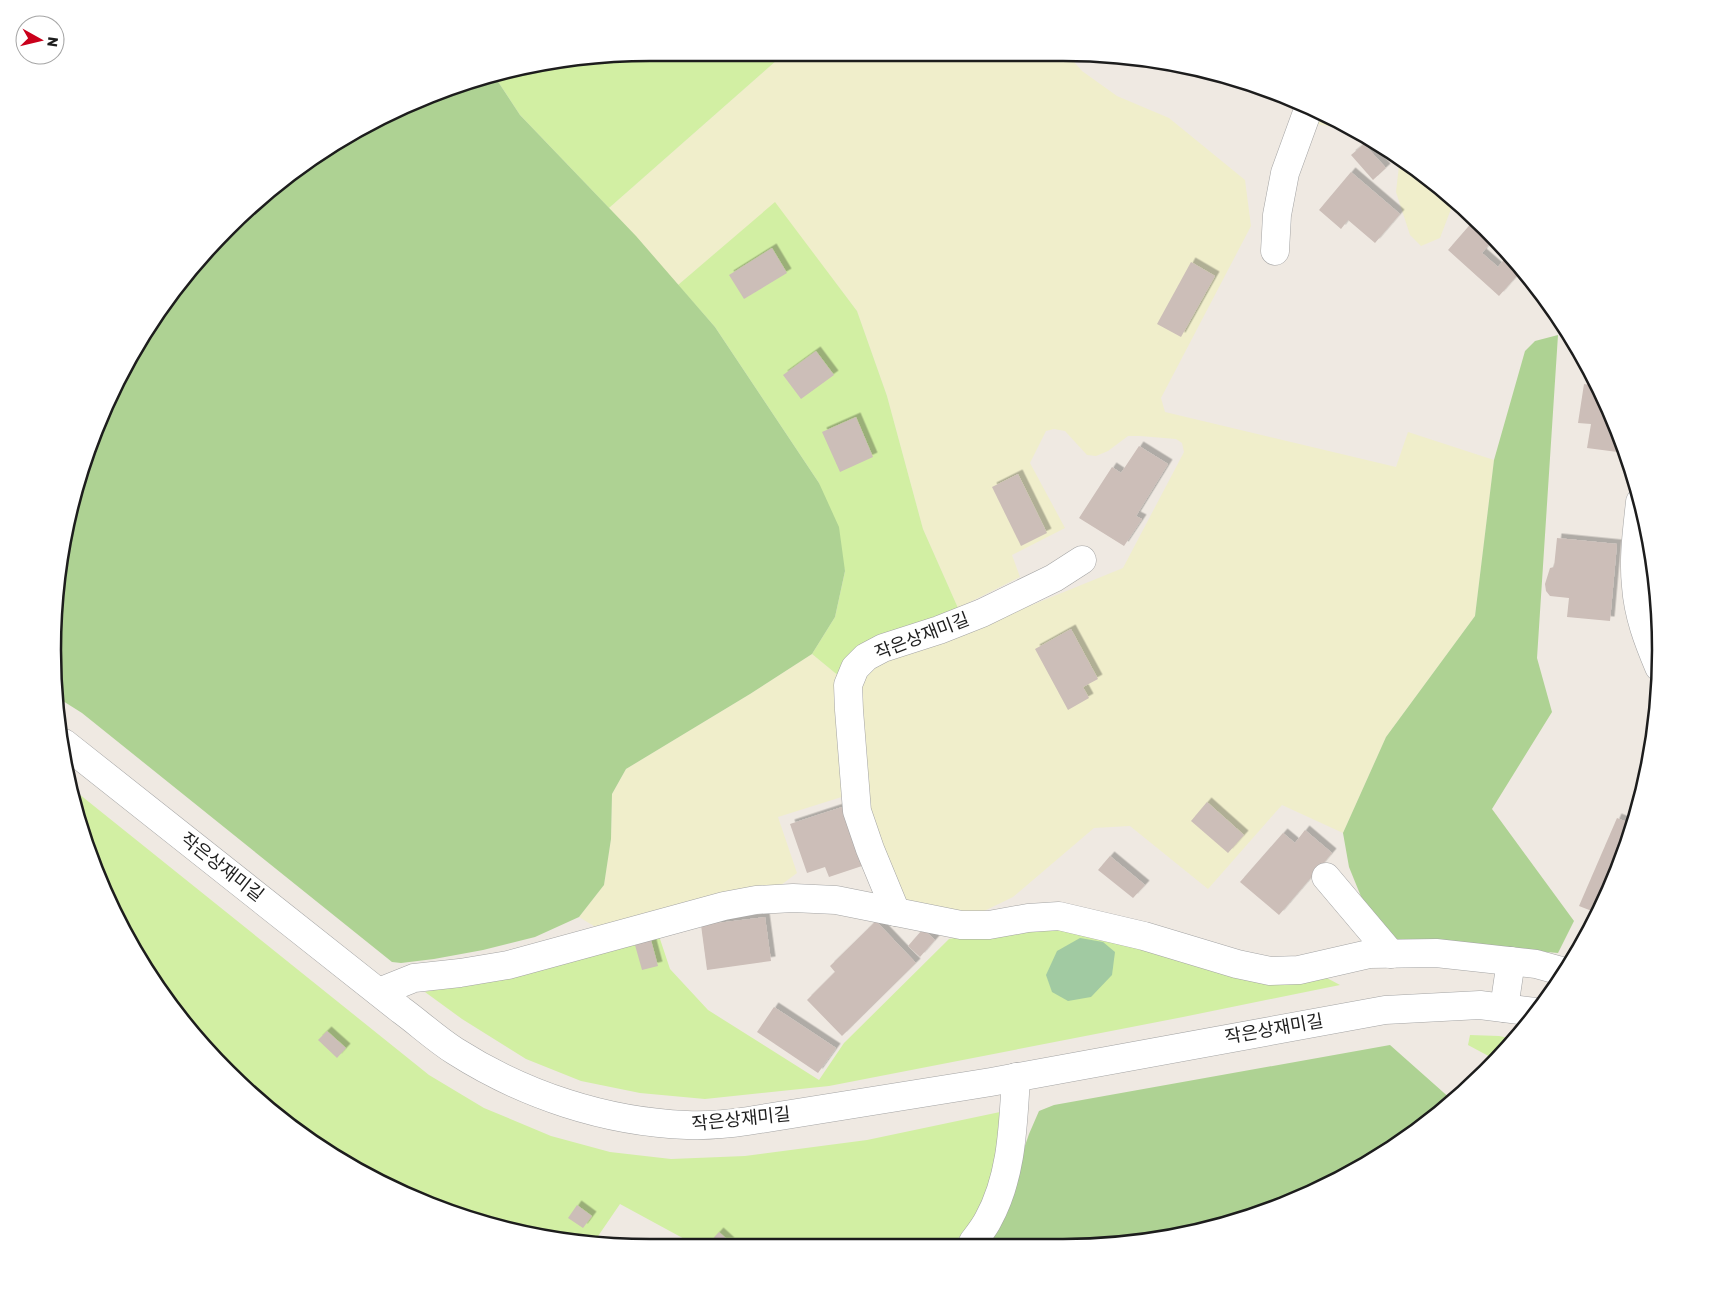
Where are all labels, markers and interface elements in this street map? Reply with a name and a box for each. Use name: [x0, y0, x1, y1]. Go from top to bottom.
north arrow: [15, 15, 65, 65]
text: N: [43, 36, 61, 48]
street label: 작은상재미길: [872, 608, 972, 664]
street label: 작은상재미길: [176, 828, 268, 906]
street label: 작은상재미길: [1223, 1010, 1325, 1048]
street label: 작은상재미길: [690, 1103, 792, 1135]

